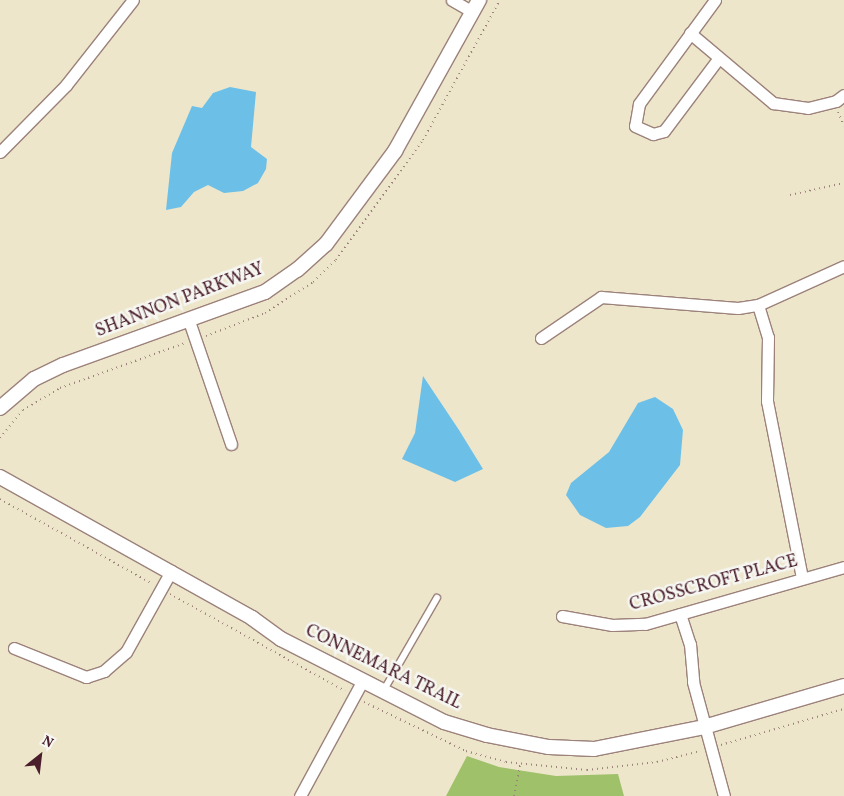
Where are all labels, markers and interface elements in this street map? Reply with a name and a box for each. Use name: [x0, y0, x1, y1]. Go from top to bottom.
street label: SHANNON PARKWAY: [93, 259, 267, 343]
street label: CROSSCROFT PLACE: [627, 551, 801, 617]
street label: CONNEMARA TRAIL: [301, 621, 465, 715]
north arrow: [15, 731, 65, 781]
text: N: [38, 732, 57, 753]

